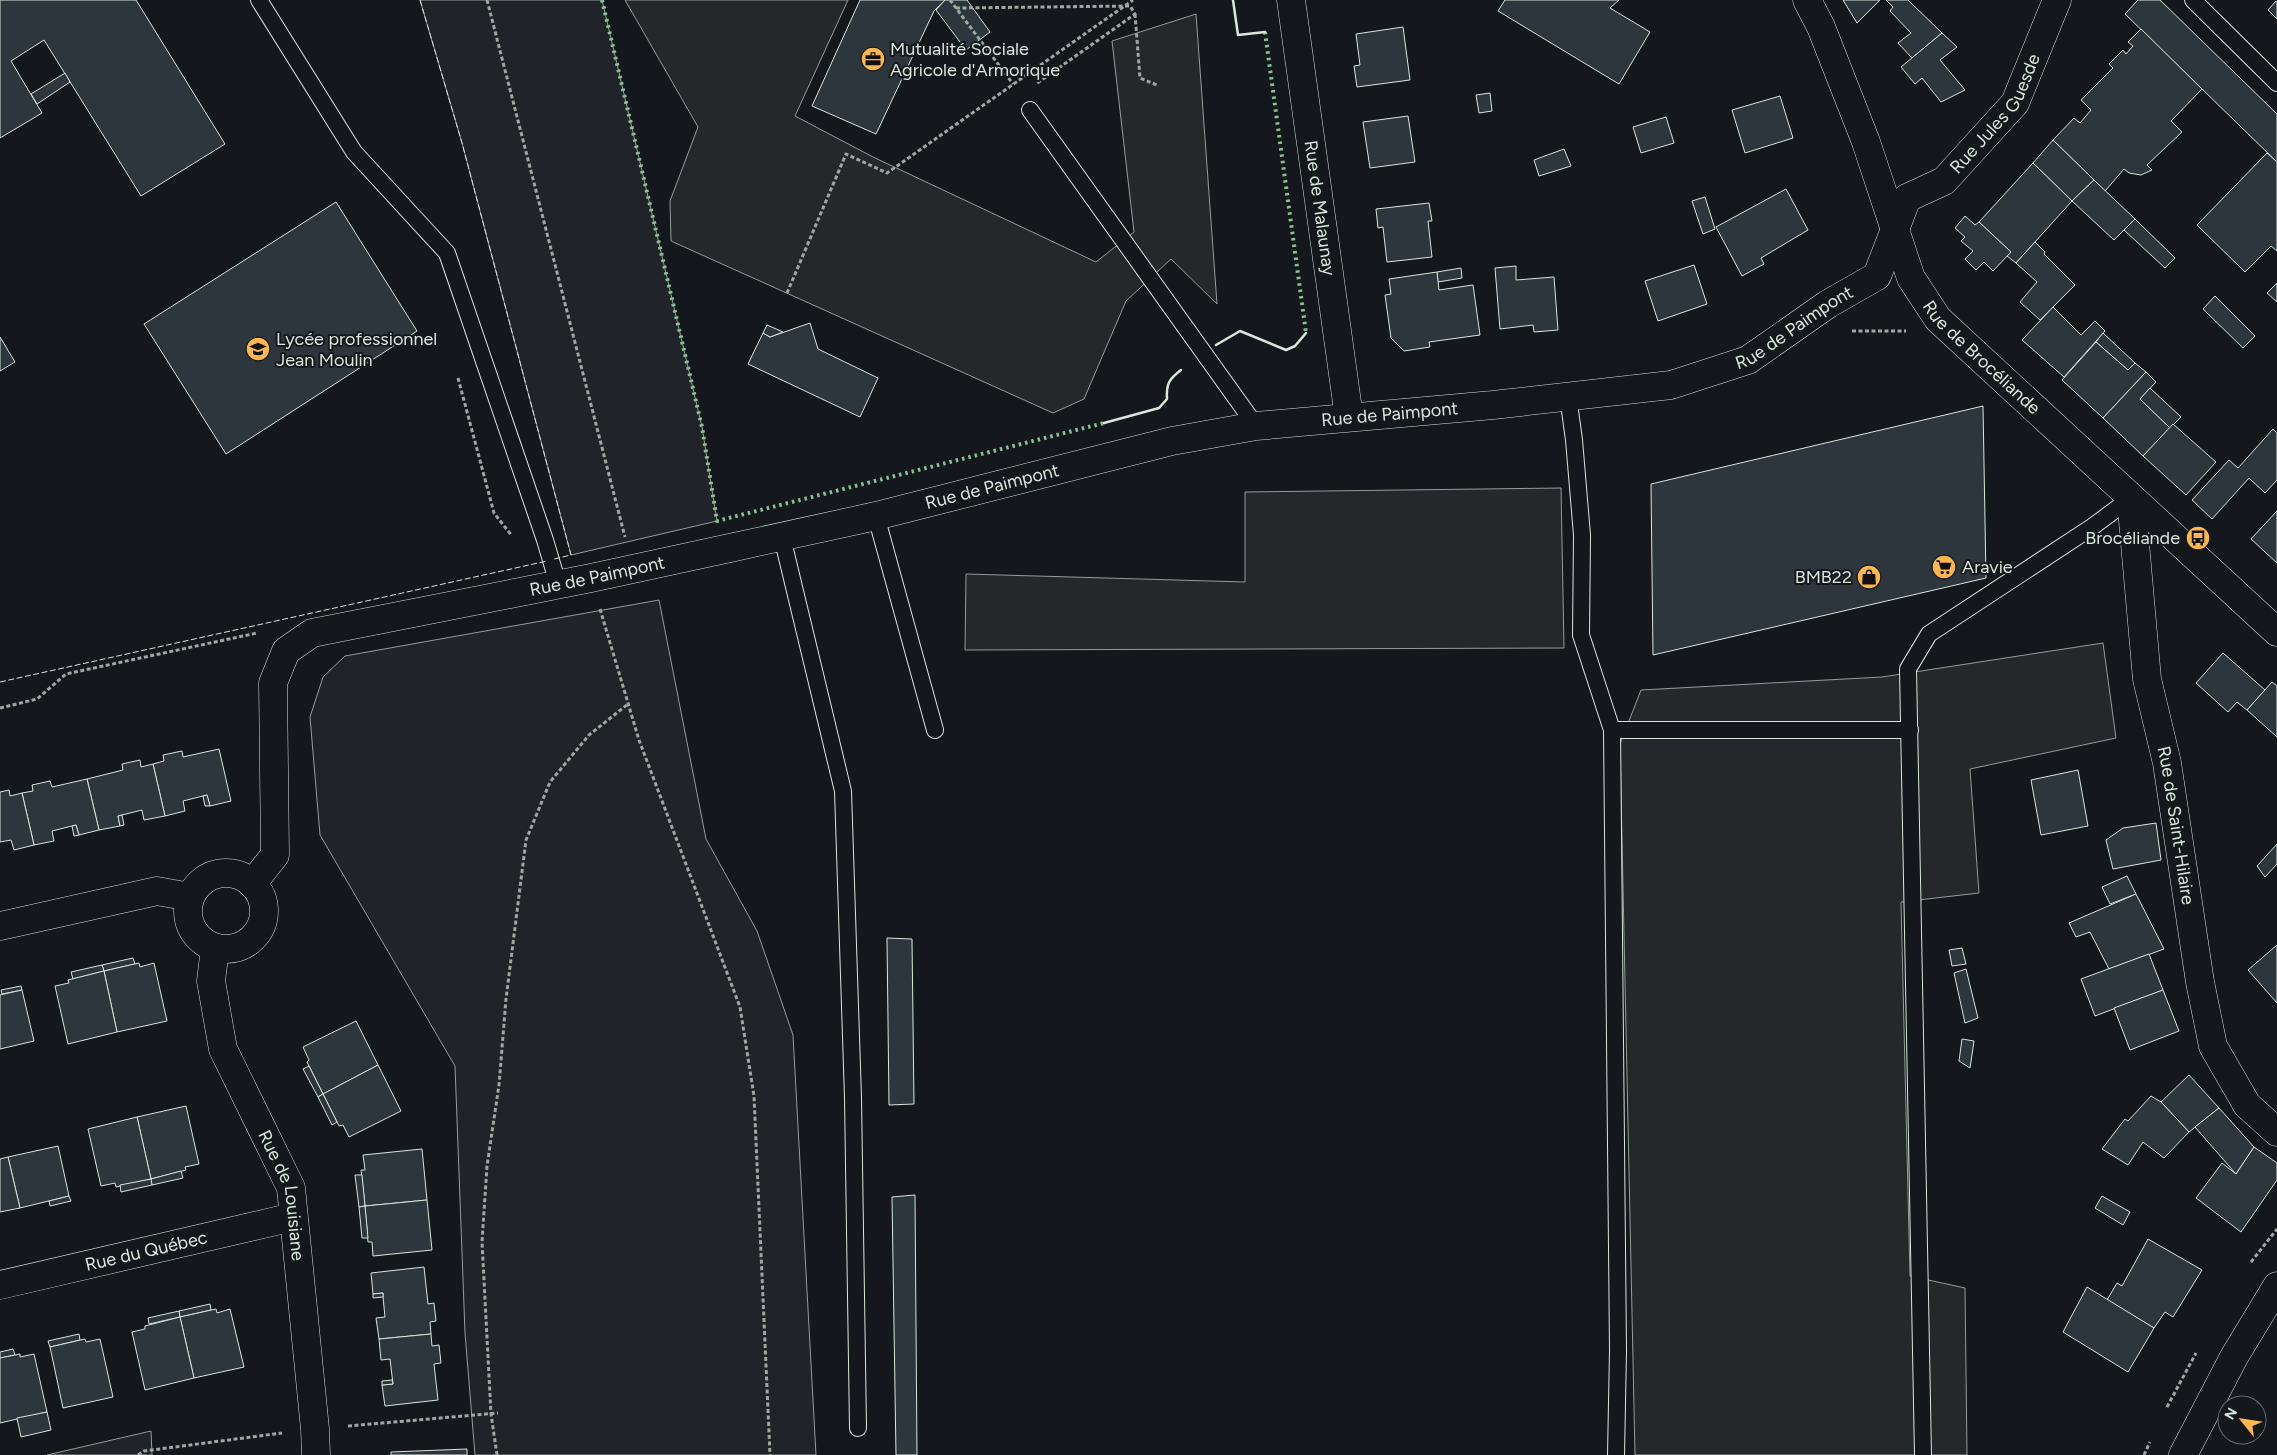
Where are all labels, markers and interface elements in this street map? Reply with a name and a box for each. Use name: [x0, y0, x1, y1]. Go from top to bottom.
place label: Mutualité Sociale Agricole d'Armorique: [890, 38, 1060, 81]
office icon: Mutualité Sociale Agricole d'Armorique: [860, 46, 886, 72]
street label: Rue Jules Guesde: [1945, 50, 2045, 178]
street label: Rue de Malaunay: [1300, 139, 1340, 278]
street label: Rue de Paimpont: [1733, 281, 1857, 374]
street label: Rue de Brocéliande: [1918, 296, 2045, 419]
place label: Lycée professionnel Jean Moulin: [276, 328, 437, 371]
school or university icon: Lycée professionnel Jean Moulin: [245, 336, 271, 362]
street label: Rue de Paimpont: [1320, 397, 1459, 431]
street label: Rue de Paimpont: [923, 459, 1062, 514]
bus stop icon: Brocéliande: [2185, 525, 2211, 551]
place label: Brocéliande: [2085, 527, 2180, 549]
street label: Rue de Paimpont: [528, 551, 667, 601]
supermarket icon: Aravie: [1931, 554, 1957, 580]
place label: Aravie: [1962, 556, 2013, 578]
shop icon: BMB22: [1856, 564, 1882, 590]
place label: BMB22: [1795, 566, 1852, 588]
street label: Rue de Saint-Hilaire: [2152, 744, 2199, 906]
street label: Rue de Louisiane: [253, 1126, 309, 1262]
street label: Rue du Québec: [83, 1226, 210, 1276]
north arrow: [2217, 1395, 2267, 1445]
text: N: [2221, 1405, 2241, 1423]

